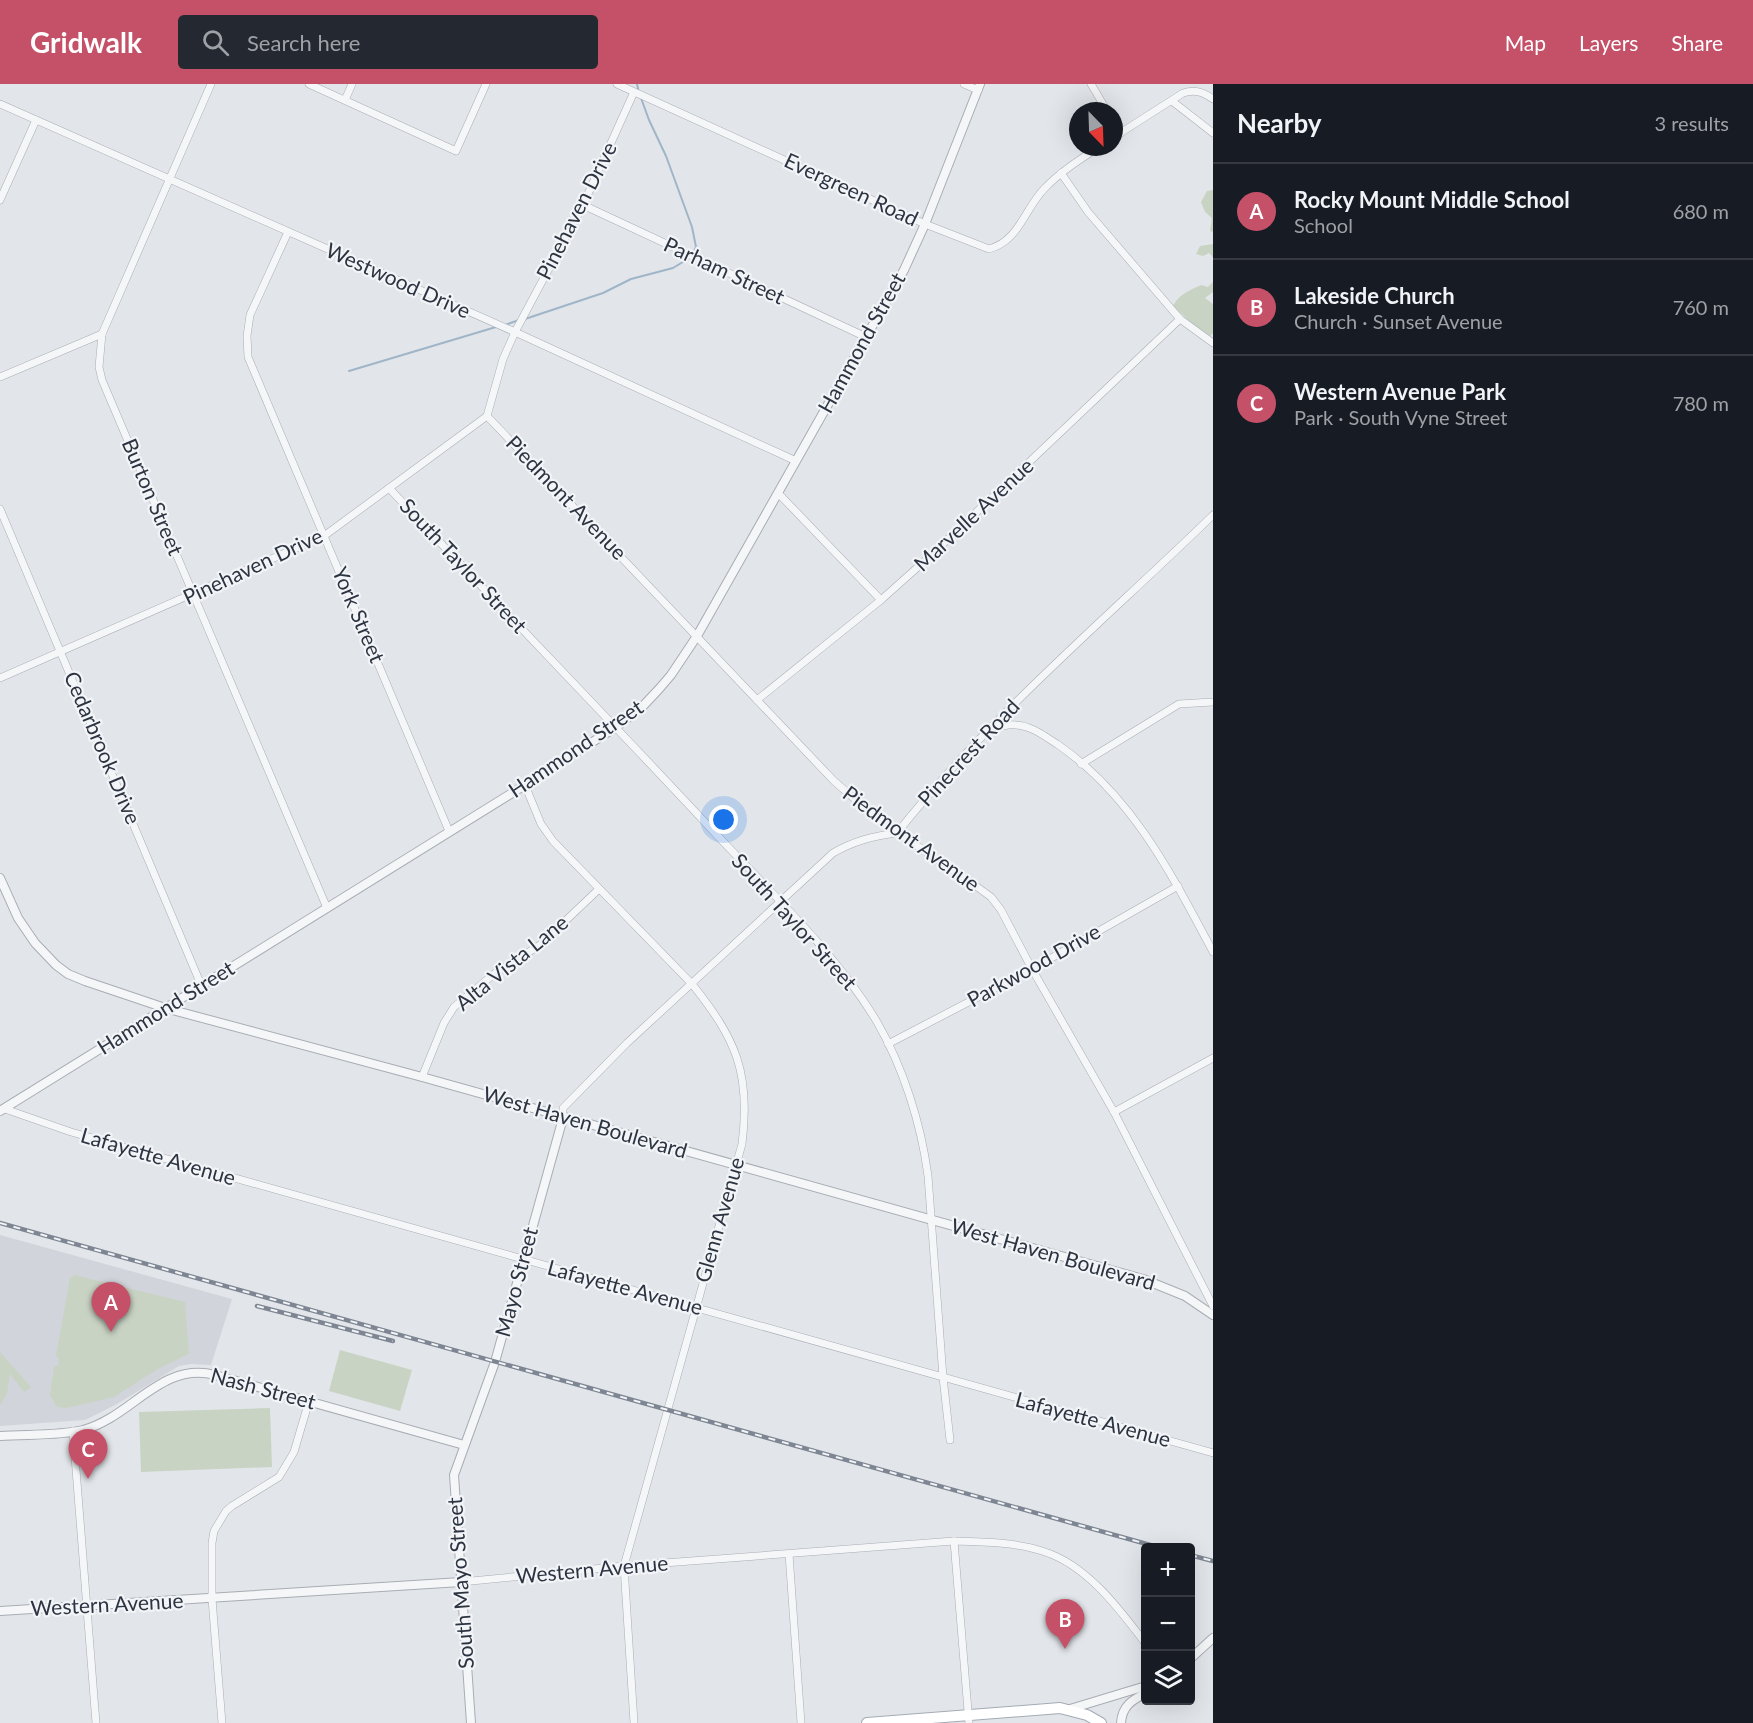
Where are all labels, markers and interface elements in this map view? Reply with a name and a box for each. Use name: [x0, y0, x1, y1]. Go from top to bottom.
search box: [178, 15, 598, 69]
text: Gridwalk: [30, 25, 142, 59]
icon: search: [199, 26, 232, 59]
text: Search here: [247, 29, 360, 56]
text: Map: [1505, 30, 1546, 55]
text: Layers: [1579, 30, 1638, 55]
text: Share: [1671, 30, 1723, 55]
north arrow: [1069, 102, 1123, 156]
text: Nearby: [1237, 107, 1322, 139]
text: 3 results: [1654, 111, 1729, 135]
street label: Pinehaven Drive: [530, 137, 621, 283]
street label: Evergreen Road: [781, 147, 922, 231]
text: Rocky Mount Middle School: [1294, 186, 1570, 213]
text: A: [1250, 199, 1263, 223]
text: 680 m: [1673, 199, 1729, 223]
text: School: [1294, 213, 1353, 237]
street label: Parham Street: [660, 231, 789, 309]
street label: Westwood Drive: [322, 237, 475, 323]
street label: Hammond Street: [812, 267, 910, 417]
text: Lakeside Church: [1294, 282, 1455, 309]
text: B: [1250, 295, 1263, 319]
text: 760 m: [1673, 295, 1729, 319]
text: Church · Sunset Avenue: [1294, 309, 1503, 333]
text: Western Avenue Park: [1294, 378, 1506, 405]
text: C: [1250, 391, 1263, 415]
text: 780 m: [1673, 391, 1729, 415]
text: Park · South Vyne Street: [1294, 405, 1507, 429]
street label: Piedmont Avenue: [501, 430, 633, 564]
street label: Burton Street: [118, 434, 189, 559]
street label: Marvelle Avenue: [908, 452, 1038, 576]
street label: South Taylor Street: [395, 493, 533, 638]
street label: Pinehaven Drive: [179, 522, 326, 609]
street label: York Street: [328, 563, 391, 667]
street label: Cedarbrook Drive: [60, 667, 147, 828]
street label: Hammond Street: [503, 693, 648, 802]
street label: Pinecrest Road: [912, 693, 1024, 811]
street label: Piedmont Avenue: [839, 780, 985, 896]
your location: [709, 805, 738, 834]
street label: South Taylor Street: [727, 848, 863, 995]
street label: Alta Vista Lane: [450, 909, 572, 1015]
street label: Parkwood Drive: [962, 918, 1104, 1012]
street label: Hammond Street: [92, 954, 239, 1059]
street label: West Haven Boulevard: [480, 1080, 690, 1163]
street label: Lafayette Avenue: [78, 1122, 239, 1190]
street label: Glenn Avenue: [689, 1154, 748, 1285]
street label: West Haven Boulevard: [948, 1212, 1158, 1295]
street label: Mayo Street: [489, 1224, 542, 1339]
street label: Lafayette Avenue: [545, 1254, 706, 1319]
pin: A: [92, 1282, 130, 1332]
street label: Nash Street: [208, 1362, 319, 1414]
street label: Lafayette Avenue: [1013, 1386, 1174, 1451]
pin: C: [68, 1430, 107, 1479]
street label: South Mayo Street: [441, 1496, 478, 1670]
map controls: [1141, 1543, 1195, 1705]
button: +: [1141, 1543, 1195, 1597]
street label: Western Avenue: [515, 1549, 669, 1588]
street label: Western Avenue: [30, 1587, 184, 1620]
button: −: [1141, 1597, 1195, 1651]
pin: B: [1046, 1600, 1084, 1649]
button: layers: [1141, 1651, 1195, 1705]

